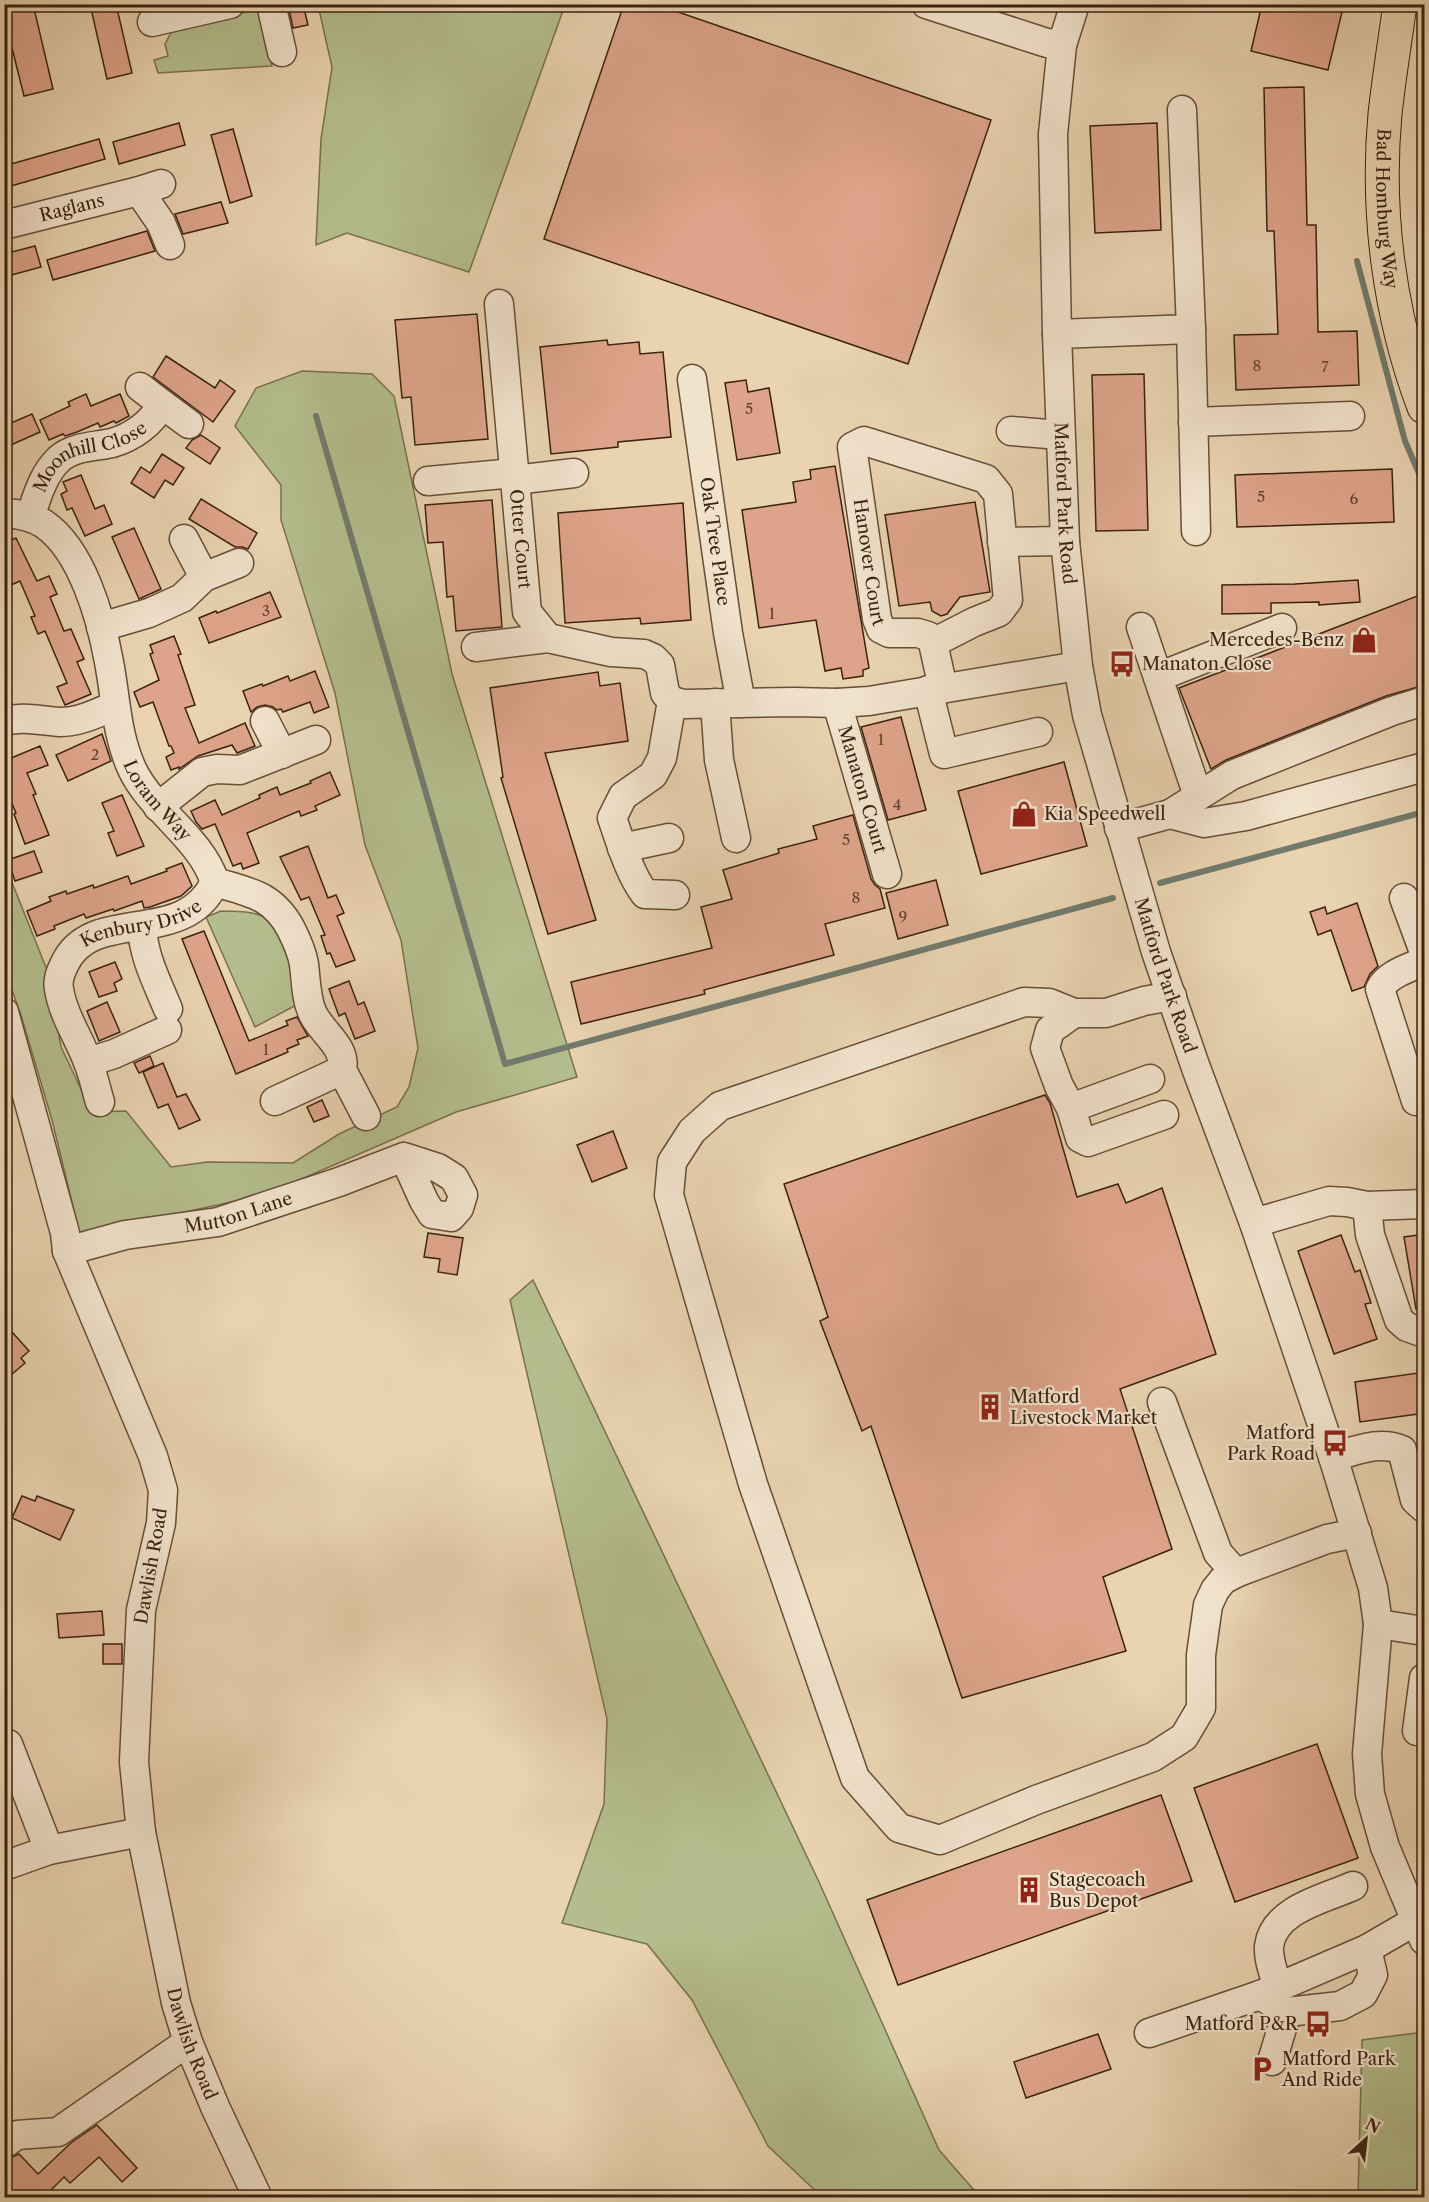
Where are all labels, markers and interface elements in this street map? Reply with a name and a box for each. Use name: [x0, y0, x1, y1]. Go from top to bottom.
street label: Bad Homburg Way: [1371, 128, 1403, 292]
street label: Raglans: [37, 189, 107, 227]
house number: 8: [1253, 356, 1262, 375]
house number: 7: [1321, 357, 1329, 376]
house number: 5: [745, 399, 753, 418]
street label: Moonhill Close: [29, 417, 151, 496]
street label: Matford Park Road: [1049, 422, 1080, 586]
street label: Oak Tree Place: [695, 476, 735, 607]
house number: 5: [1257, 487, 1265, 506]
street label: Otter Court: [505, 488, 536, 590]
house number: 6: [1350, 489, 1359, 508]
street label: Hanover Court: [849, 497, 890, 630]
house number: 3: [262, 601, 270, 620]
house number: 1: [769, 604, 776, 623]
shop icon: Mercedes-Benz: [1349, 625, 1379, 655]
place label: Mercedes-Benz: [1209, 629, 1344, 651]
bus stop icon: Manaton Close: [1107, 649, 1137, 679]
place label: Manaton Close: [1142, 653, 1272, 675]
street label: Manaton Court: [833, 723, 891, 856]
house number: 1: [878, 730, 885, 749]
house number: 2: [91, 745, 99, 764]
street label: Loram Way: [118, 757, 197, 846]
house number: 4: [893, 795, 901, 814]
shop icon: Kia Speedwell: [1009, 799, 1039, 829]
place label: Kia Speedwell: [1044, 803, 1166, 825]
house number: 5: [842, 830, 850, 849]
house number: 8: [852, 888, 861, 907]
street label: Kenbury Drive: [76, 895, 206, 952]
street label: Matford Park Road: [1130, 895, 1201, 1056]
house number: 9: [899, 907, 907, 926]
house number: 1: [263, 1040, 270, 1059]
street label: Mutton Lane: [183, 1187, 295, 1238]
place label: Matford Livestock Market: [1010, 1386, 1158, 1429]
building icon: Matford Livestock Market: [975, 1392, 1005, 1422]
place label: Matford Park Road: [1227, 1422, 1315, 1465]
bus stop icon: Matford Park Road: [1320, 1428, 1350, 1458]
street label: Dawlish Road: [130, 1506, 172, 1626]
place label: Stagecoach Bus Depot: [1049, 1869, 1146, 1912]
building icon: Stagecoach Bus Depot: [1014, 1875, 1044, 1905]
street label: Dawlish Road: [162, 1986, 222, 2103]
bus stop icon: Matford P&R: [1303, 2009, 1333, 2039]
place label: Matford P&R: [1185, 2013, 1299, 2035]
place label: Matford Park And Ride: [1281, 2048, 1397, 2091]
parking icon: Matford Park And Ride: [1247, 2054, 1277, 2084]
north arrow: [1336, 2109, 1396, 2169]
text: N: [1362, 2114, 1384, 2138]

